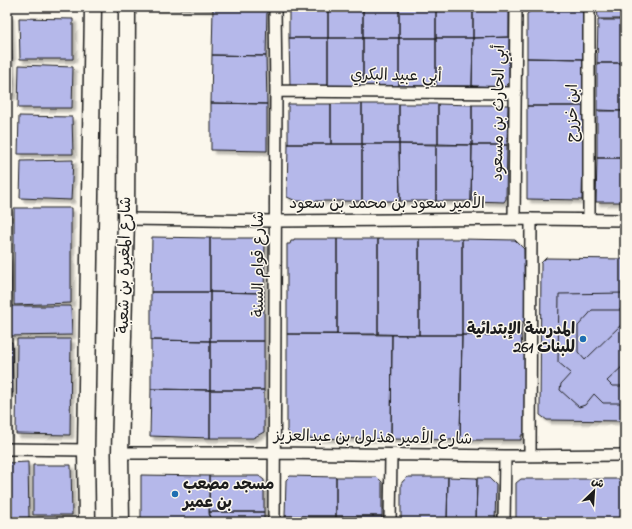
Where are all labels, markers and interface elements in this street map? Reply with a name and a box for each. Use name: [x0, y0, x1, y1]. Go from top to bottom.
street label: أبي الحارث بن مسعود: [486, 44, 513, 182]
street label: أبي عبيد البكري: [350, 63, 442, 90]
street label: ابن خزرج: [561, 84, 585, 142]
street label: الأمير سعود بن محمد بن سعود: [289, 192, 485, 216]
street label: شارع المغيرة بن شعبة: [112, 196, 138, 334]
street label: شارع قوام السنة: [247, 211, 271, 317]
place label: المدرسة الإبتدائية 261 للبنات: [467, 318, 575, 360]
marker: المدرسة الإبتدائية 261 للبنات: [578, 334, 588, 344]
street label: شارع الأمير هذلول بن عبدالعزيز: [272, 424, 472, 452]
north arrow: [574, 471, 614, 511]
place label: مسجد مصعب بن عمير: [181, 473, 274, 515]
text: ش: [589, 473, 607, 493]
marker: مسجد مصعب بن عمير: [170, 489, 180, 499]

